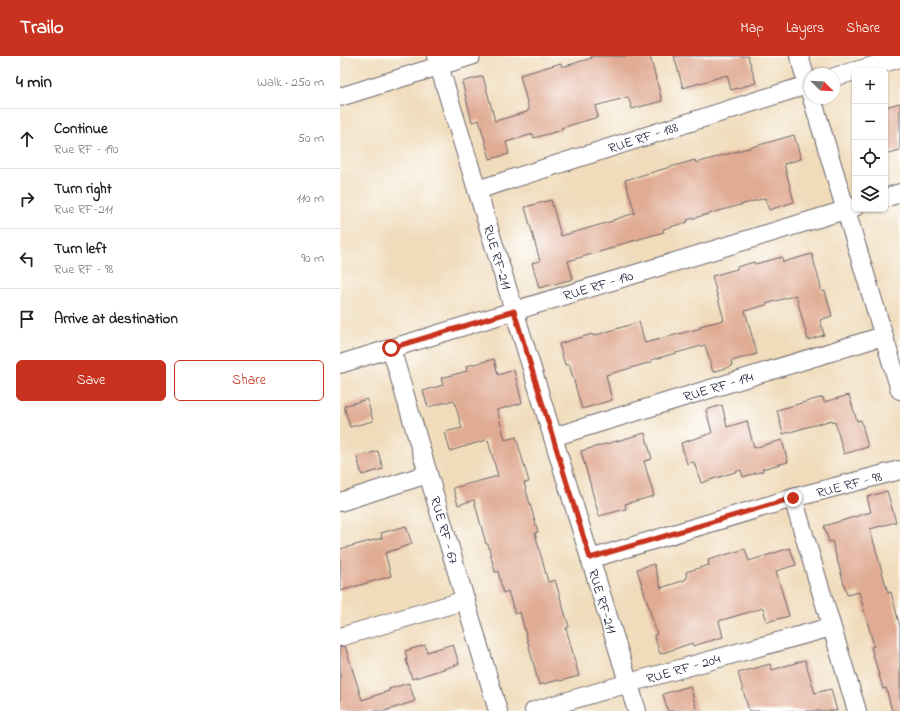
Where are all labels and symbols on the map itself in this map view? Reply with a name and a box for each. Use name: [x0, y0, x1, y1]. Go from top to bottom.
north arrow: [804, 68, 840, 104]
street label: RUE RF - 188: [606, 117, 681, 160]
street label: RUE RF-211: [477, 223, 516, 293]
street label: RUE RF - 190: [561, 266, 636, 307]
route start: [382, 339, 400, 357]
street label: RUE RF - 194: [681, 367, 756, 408]
street label: RUE RF - 98: [814, 467, 885, 504]
route end: [784, 489, 802, 507]
street label: RUE RF - 67: [424, 494, 463, 567]
street label: RUE RF-211: [582, 567, 621, 637]
street label: RUE RF - 204: [644, 649, 723, 690]

